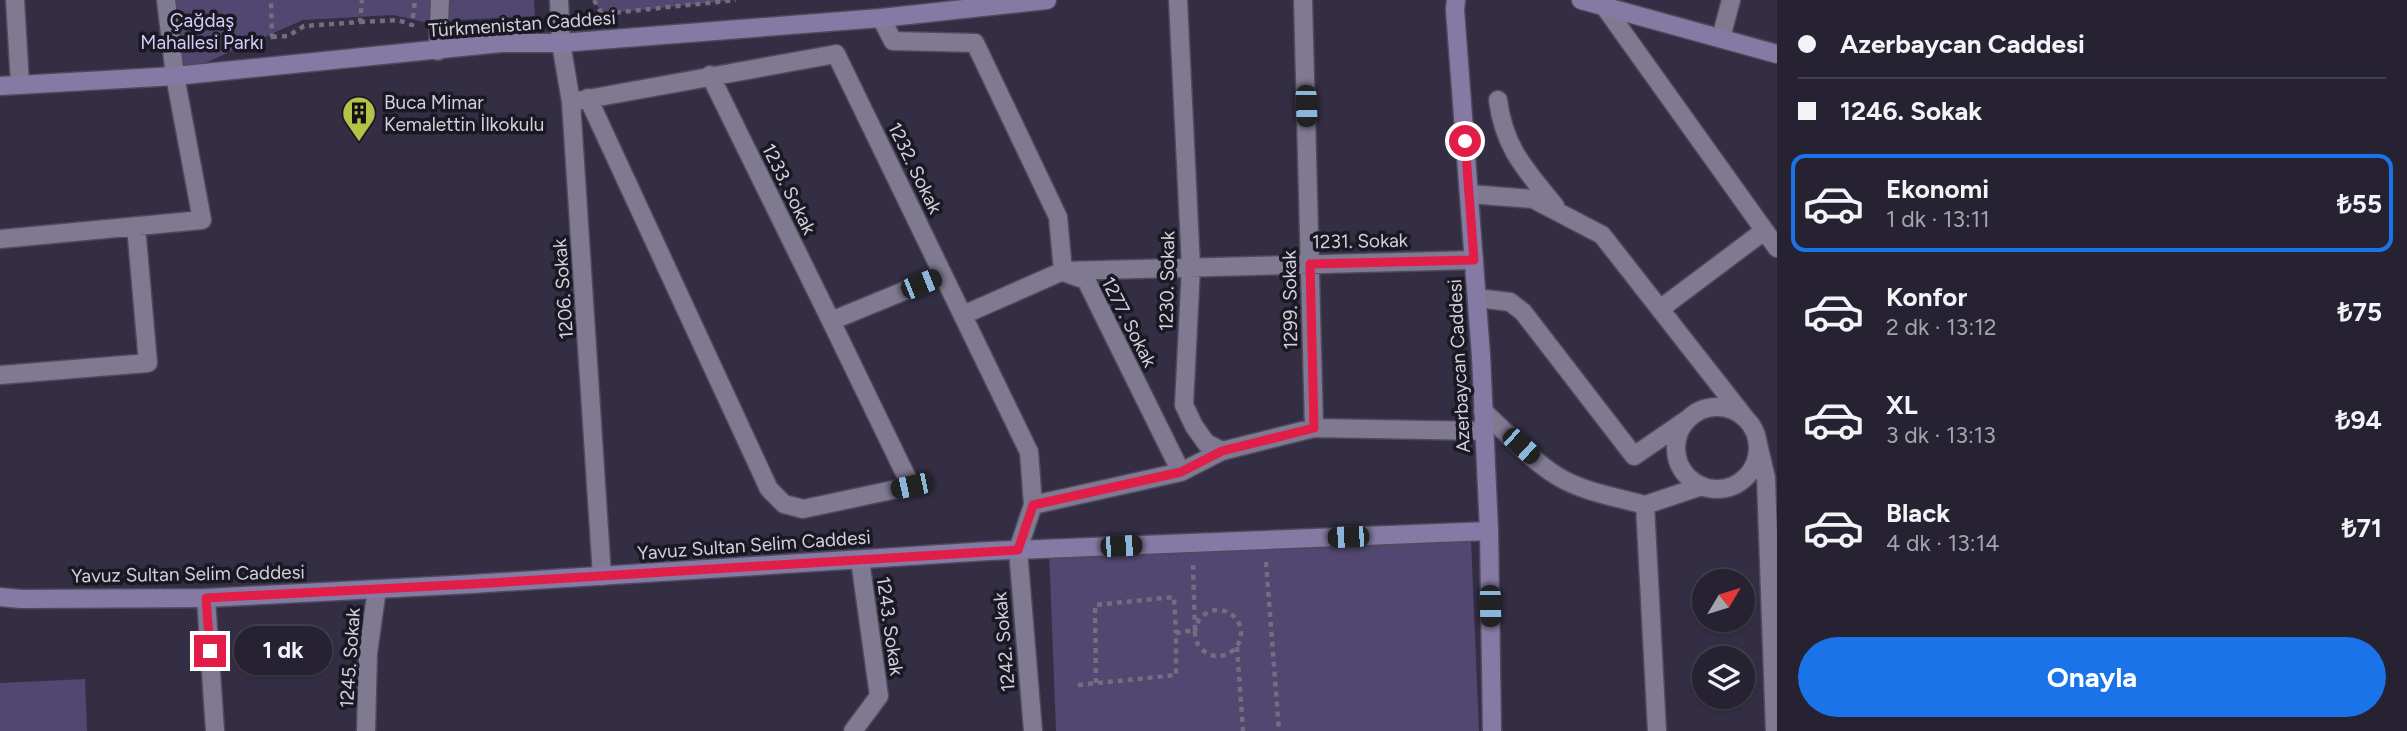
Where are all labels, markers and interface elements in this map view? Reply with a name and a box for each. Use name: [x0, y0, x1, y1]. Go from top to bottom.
street label: Türkmenistan Caddesi: [428, 6, 616, 42]
park label: Çağdaş Mahallesi Parkı: [140, 9, 264, 54]
text: Azerbaycan Caddesi: [1840, 28, 2085, 60]
car: [1295, 85, 1318, 127]
place label: Buca Mimar Kemalettin İlkokulu: [384, 91, 544, 136]
building icon: Buca Mimar Kemalettin İlkokulu: [340, 94, 378, 143]
text: 1246. Sokak: [1840, 95, 1982, 127]
street label: 1232. Sokak: [883, 119, 947, 218]
route start: [1449, 125, 1481, 157]
street label: 1233. Sokak: [757, 140, 821, 239]
icon: car: [1802, 172, 1865, 235]
text: Ekonomi: [1886, 173, 1989, 205]
text: ₺55: [2337, 188, 2382, 220]
text: 1 dk · 13:11: [1886, 205, 1990, 233]
street label: 1231. Sokak: [1312, 229, 1409, 253]
street label: 1230. Sokak: [1155, 230, 1179, 331]
street label: 1206. Sokak: [548, 237, 578, 340]
street label: 1299. Sokak: [1278, 249, 1302, 350]
car: [898, 266, 945, 302]
street label: 1277. Sokak: [1096, 273, 1162, 372]
street label: Azerbaycan Caddesi: [1443, 279, 1475, 453]
icon: car: [1802, 280, 1865, 343]
text: Konfor: [1886, 281, 1967, 313]
text: ₺75: [2338, 296, 2382, 328]
text: 2 dk · 13:12: [1886, 313, 1997, 341]
icon: car: [1802, 388, 1865, 451]
text: XL: [1886, 389, 1918, 421]
text: ₺94: [2336, 404, 2382, 436]
text: 3 dk · 13:13: [1886, 421, 1996, 449]
car: [1499, 424, 1544, 468]
car: [889, 471, 934, 501]
icon: car: [1802, 496, 1865, 559]
text: Black: [1886, 497, 1950, 529]
text: ₺71: [2342, 512, 2382, 544]
street label: Yavuz Sultan Selim Caddesi: [637, 525, 871, 565]
car: [1327, 526, 1370, 548]
text: 4 dk · 13:14: [1886, 529, 1999, 557]
car: [1100, 534, 1143, 558]
street label: Yavuz Sultan Selim Caddesi: [71, 560, 305, 588]
north arrow: [1692, 569, 1755, 632]
map controls: [1692, 569, 1755, 709]
street label: 1243. Sokak: [872, 575, 908, 678]
car: [1480, 585, 1501, 627]
street label: 1242. Sokak: [988, 590, 1020, 693]
street label: 1245. Sokak: [335, 606, 365, 709]
callout: 1 dk: [234, 626, 332, 676]
route end: [194, 635, 226, 667]
text: 1 dk: [262, 636, 304, 664]
button: Onayla: [1798, 637, 2386, 717]
button: layers: [1692, 646, 1755, 709]

